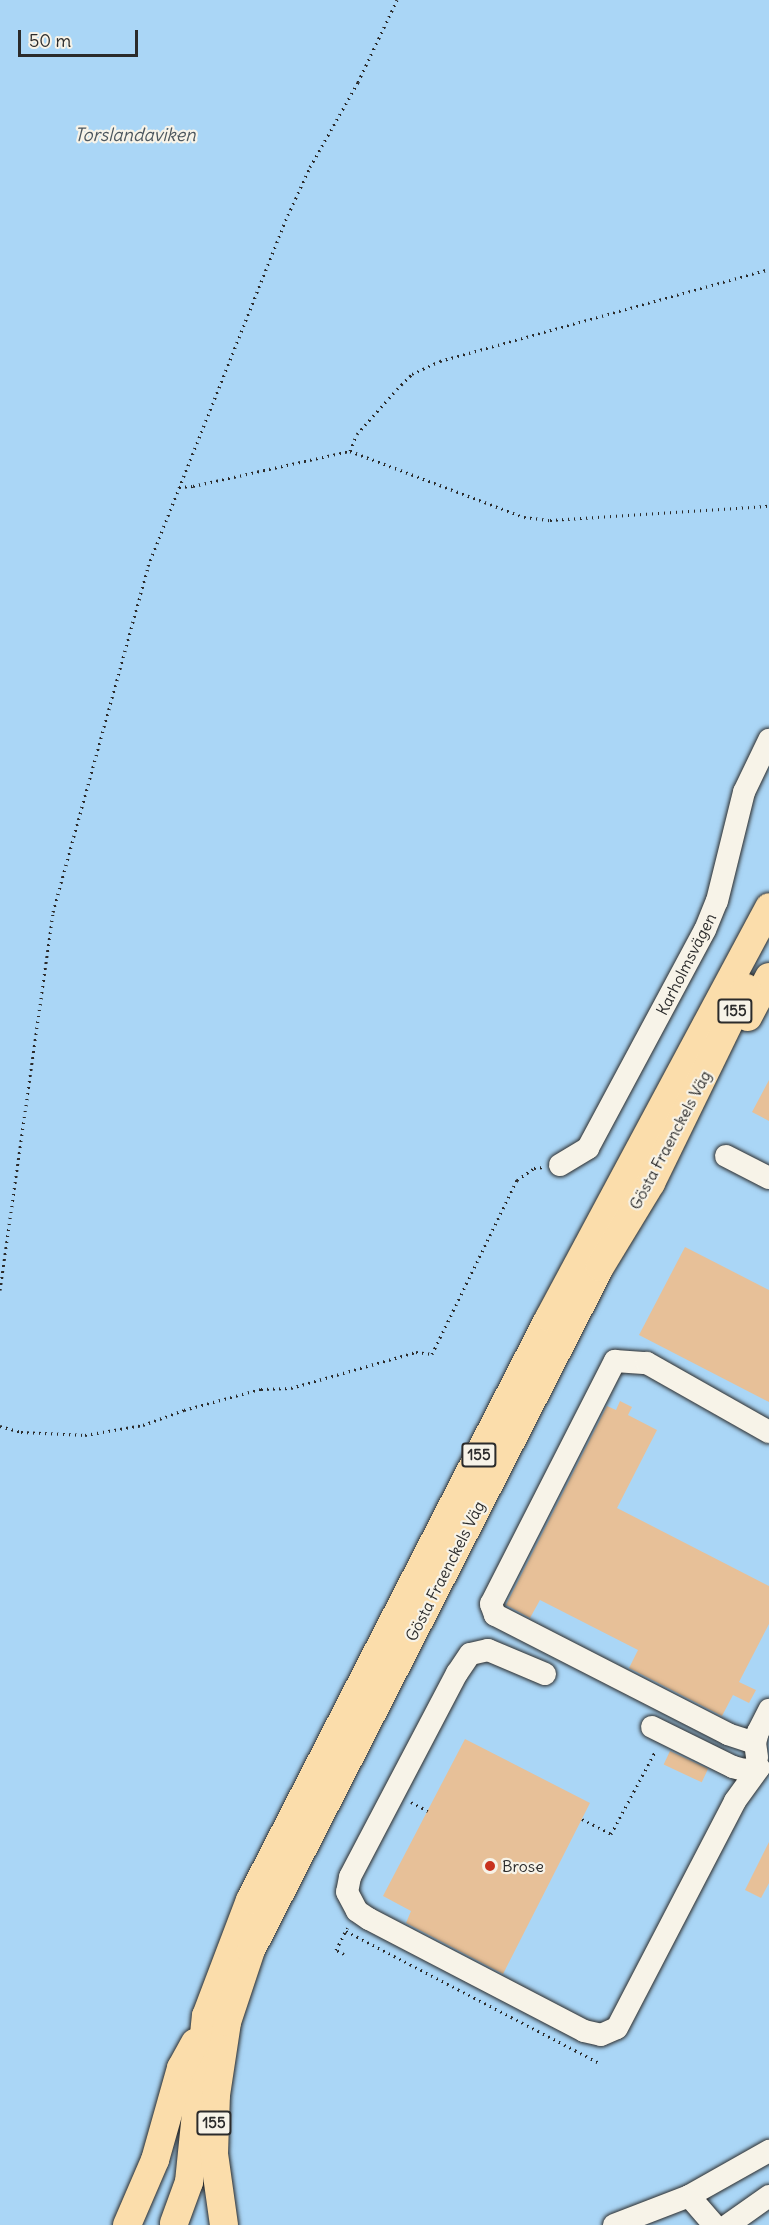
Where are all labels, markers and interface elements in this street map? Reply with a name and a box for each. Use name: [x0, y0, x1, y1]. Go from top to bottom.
scale bar: [21, 18, 141, 56]
text: 50 m: [29, 29, 71, 52]
water label: Torslandaviken: [74, 124, 196, 146]
street label: Karholmsvägen: [652, 910, 720, 1018]
road number: 155: [717, 999, 753, 1023]
street label: Gösta Fraenckels Väg: [625, 1067, 715, 1213]
road number: 155: [461, 1443, 497, 1467]
street label: Gösta Fraenckels Väg: [401, 1498, 489, 1644]
place label: Brose: [502, 1856, 544, 1876]
marker: Brose: [483, 1859, 497, 1873]
road number: 155: [196, 2111, 232, 2135]

